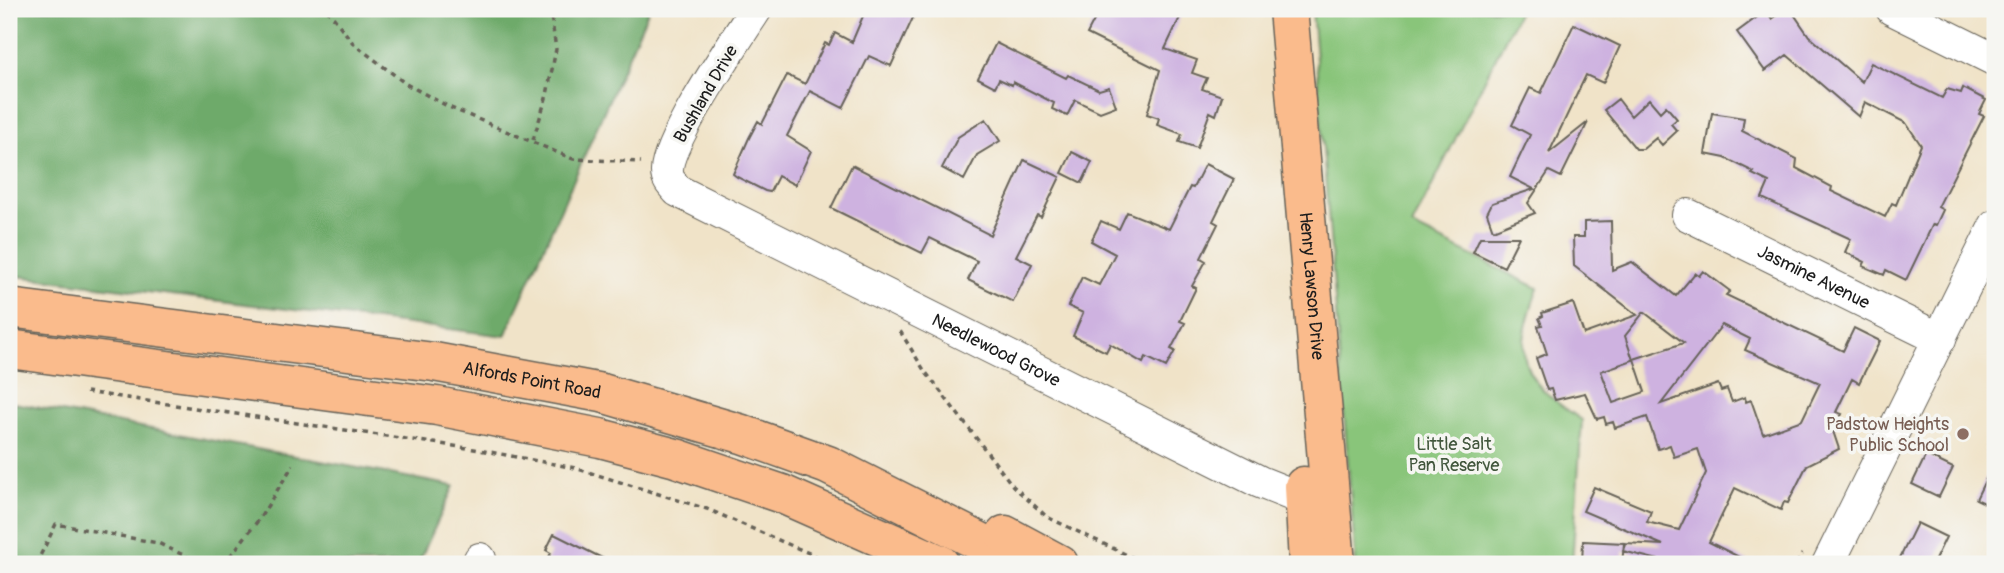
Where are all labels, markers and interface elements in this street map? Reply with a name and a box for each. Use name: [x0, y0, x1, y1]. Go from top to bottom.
street label: Bushland Drive: [669, 41, 743, 147]
street label: Henry Lawson Drive: [1294, 211, 1330, 361]
street label: Jasmine Avenue: [1754, 239, 1874, 314]
street label: Needlewood Grove: [928, 308, 1064, 392]
street label: Alfords Point Road: [461, 356, 603, 404]
place label: Padstow Heights Public School: [1826, 413, 1949, 457]
marker: Padstow Heights Public School: [1955, 426, 1971, 442]
park label: Little Salt Pan Reserve: [1409, 433, 1499, 477]

